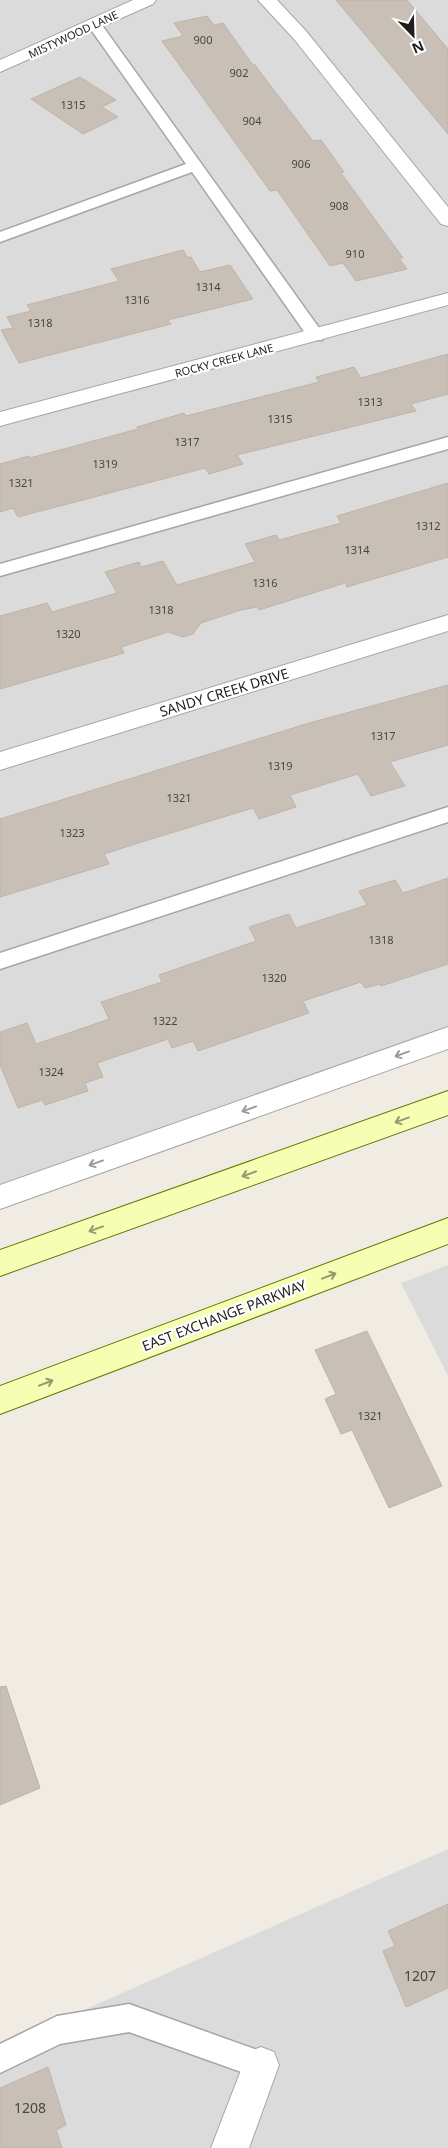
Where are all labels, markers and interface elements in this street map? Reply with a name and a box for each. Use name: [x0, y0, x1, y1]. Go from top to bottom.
street label: MISTYWOOD LANE: [26, 7, 120, 61]
north arrow: [388, 10, 438, 60]
house number: 900: [194, 32, 212, 47]
text: N: [409, 36, 427, 58]
house number: 902: [230, 65, 248, 80]
house number: 1315: [60, 97, 86, 112]
house number: 904: [243, 113, 262, 128]
house number: 906: [292, 156, 310, 171]
house number: 908: [330, 198, 348, 213]
house number: 910: [346, 246, 364, 261]
house number: 1314: [195, 279, 221, 294]
house number: 1316: [124, 292, 150, 307]
house number: 1318: [27, 315, 53, 330]
street label: ROCKY CREEK LANE: [173, 340, 275, 380]
house number: 1313: [357, 394, 383, 409]
house number: 1315: [267, 411, 293, 426]
house number: 1317: [174, 434, 200, 449]
house number: 1319: [92, 456, 118, 471]
house number: 1321: [8, 475, 34, 490]
house number: 1312: [415, 518, 441, 533]
house number: 1314: [344, 542, 370, 557]
house number: 1316: [252, 575, 278, 590]
house number: 1318: [148, 602, 174, 617]
house number: 1320: [55, 626, 81, 641]
street label: SANDY CREEK DRIVE: [157, 663, 291, 721]
house number: 1317: [370, 728, 396, 743]
house number: 1319: [267, 758, 293, 773]
house number: 1321: [166, 790, 192, 805]
house number: 1323: [59, 825, 85, 840]
house number: 1318: [368, 932, 394, 947]
house number: 1320: [261, 970, 287, 985]
house number: 1322: [152, 1013, 178, 1028]
one-way arrow: [395, 1050, 410, 1059]
house number: 1324: [38, 1064, 64, 1079]
one-way arrow: [242, 1105, 257, 1114]
one-way arrow: [395, 1116, 410, 1125]
one-way arrow: [89, 1159, 104, 1168]
one-way arrow: [242, 1170, 257, 1179]
one-way arrow: [89, 1225, 104, 1234]
one-way arrow: [320, 1271, 336, 1280]
street label: EAST EXCHANGE PARKWAY: [139, 1275, 309, 1355]
one-way arrow: [37, 1378, 53, 1387]
house number: 1321: [357, 1408, 383, 1423]
house number: 1207: [404, 1966, 436, 1985]
house number: 1208: [14, 2098, 46, 2117]

